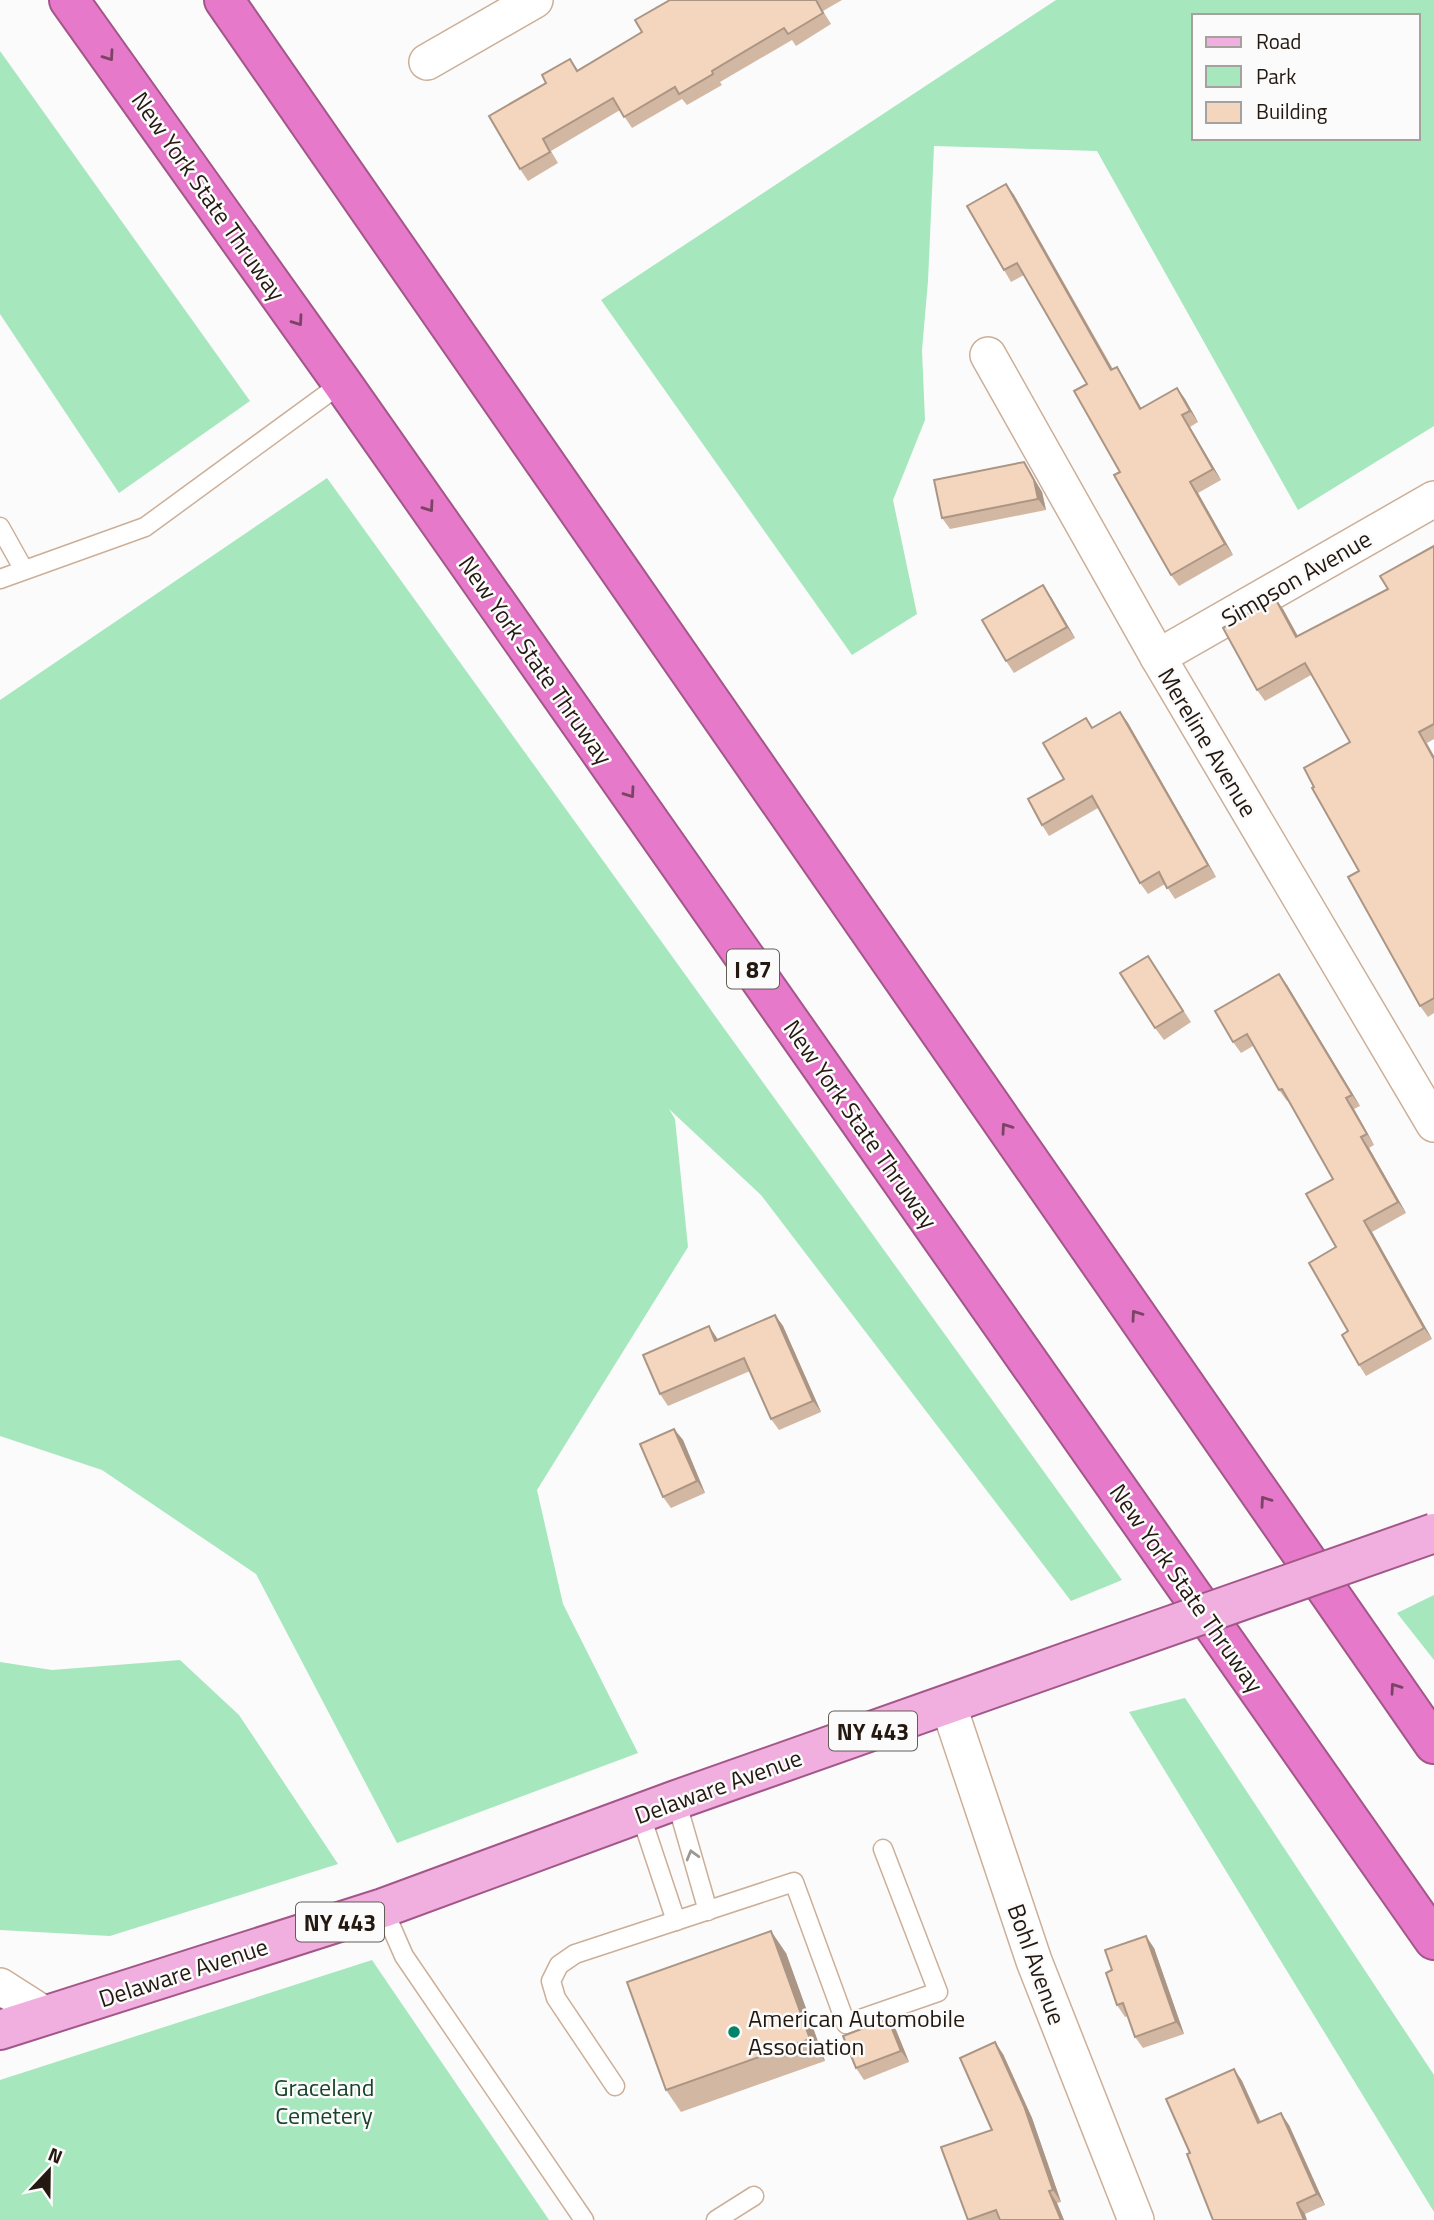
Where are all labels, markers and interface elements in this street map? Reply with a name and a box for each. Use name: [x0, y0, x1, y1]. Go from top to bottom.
legend: [1192, 14, 1420, 140]
text: Road: [1256, 25, 1301, 57]
one-way arrow: [101, 48, 113, 61]
text: Park: [1256, 60, 1296, 92]
street label: New York State Thruway: [123, 84, 295, 308]
text: Building: [1256, 95, 1328, 127]
one-way arrow: [289, 313, 302, 326]
one-way arrow: [421, 499, 433, 512]
street label: Simpson Avenue: [1214, 520, 1378, 636]
street label: New York State Thruway: [450, 548, 622, 772]
street label: Mereline Avenue: [1149, 661, 1267, 823]
one-way arrow: [622, 785, 634, 798]
road number: I 87: [727, 950, 779, 988]
street label: New York State Thruway: [775, 1012, 947, 1236]
one-way arrow: [1002, 1123, 1014, 1136]
one-way arrow: [1131, 1309, 1144, 1322]
street label: New York State Thruway: [1101, 1476, 1273, 1700]
one-way arrow: [1260, 1496, 1273, 1509]
one-way arrow: [1391, 1683, 1403, 1696]
road number: NY 443: [829, 1712, 917, 1750]
street label: Delaware Avenue: [629, 1739, 807, 1833]
one-way arrow: [686, 1850, 700, 1862]
street label: Bohl Avenue: [998, 1899, 1076, 2029]
road number: NY 443: [296, 1902, 384, 1941]
street label: Delaware Avenue: [94, 1928, 272, 2016]
place label: American Automobile Association: [748, 2000, 965, 2064]
marker: American Automobile Association: [726, 2024, 742, 2040]
park label: Graceland Cemetery: [274, 2069, 374, 2133]
north arrow: [14, 2136, 84, 2206]
text: N: [44, 2139, 67, 2171]

